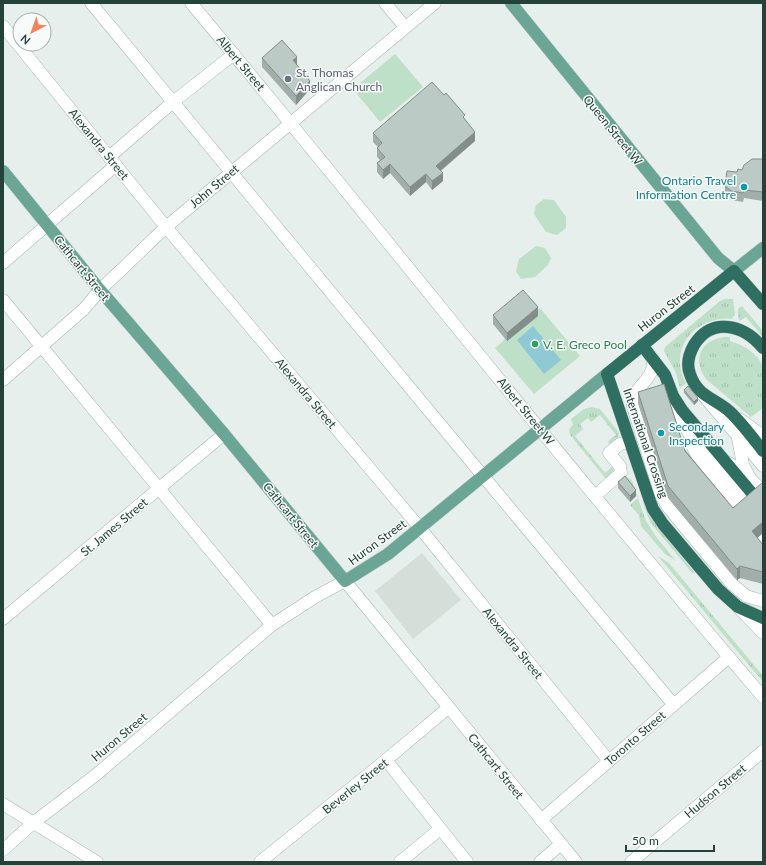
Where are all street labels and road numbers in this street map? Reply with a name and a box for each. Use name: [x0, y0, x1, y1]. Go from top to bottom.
street label: Albert Street: [214, 32, 269, 94]
street label: Queen Street W: [580, 92, 646, 168]
street label: Alexandra Street: [66, 105, 133, 183]
street label: John Street: [186, 161, 242, 211]
street label: Cathcart Street: [51, 232, 113, 304]
street label: Huron Street: [635, 281, 698, 335]
street label: Alexandra Street: [272, 355, 340, 432]
street label: Albert Street W: [494, 374, 558, 448]
street label: International Crossing: [620, 386, 672, 500]
street label: Cathcart Street: [260, 479, 322, 551]
street label: St. James Street: [77, 494, 151, 559]
street label: Huron Street: [345, 516, 409, 568]
street label: Alexandra Street: [480, 604, 547, 682]
street label: Toronto Street: [602, 707, 669, 768]
street label: Huron Street: [88, 709, 150, 765]
street label: Cathcart Street: [465, 730, 527, 802]
street label: Beverley Street: [319, 755, 391, 817]
street label: Hudson Street: [681, 760, 749, 821]

